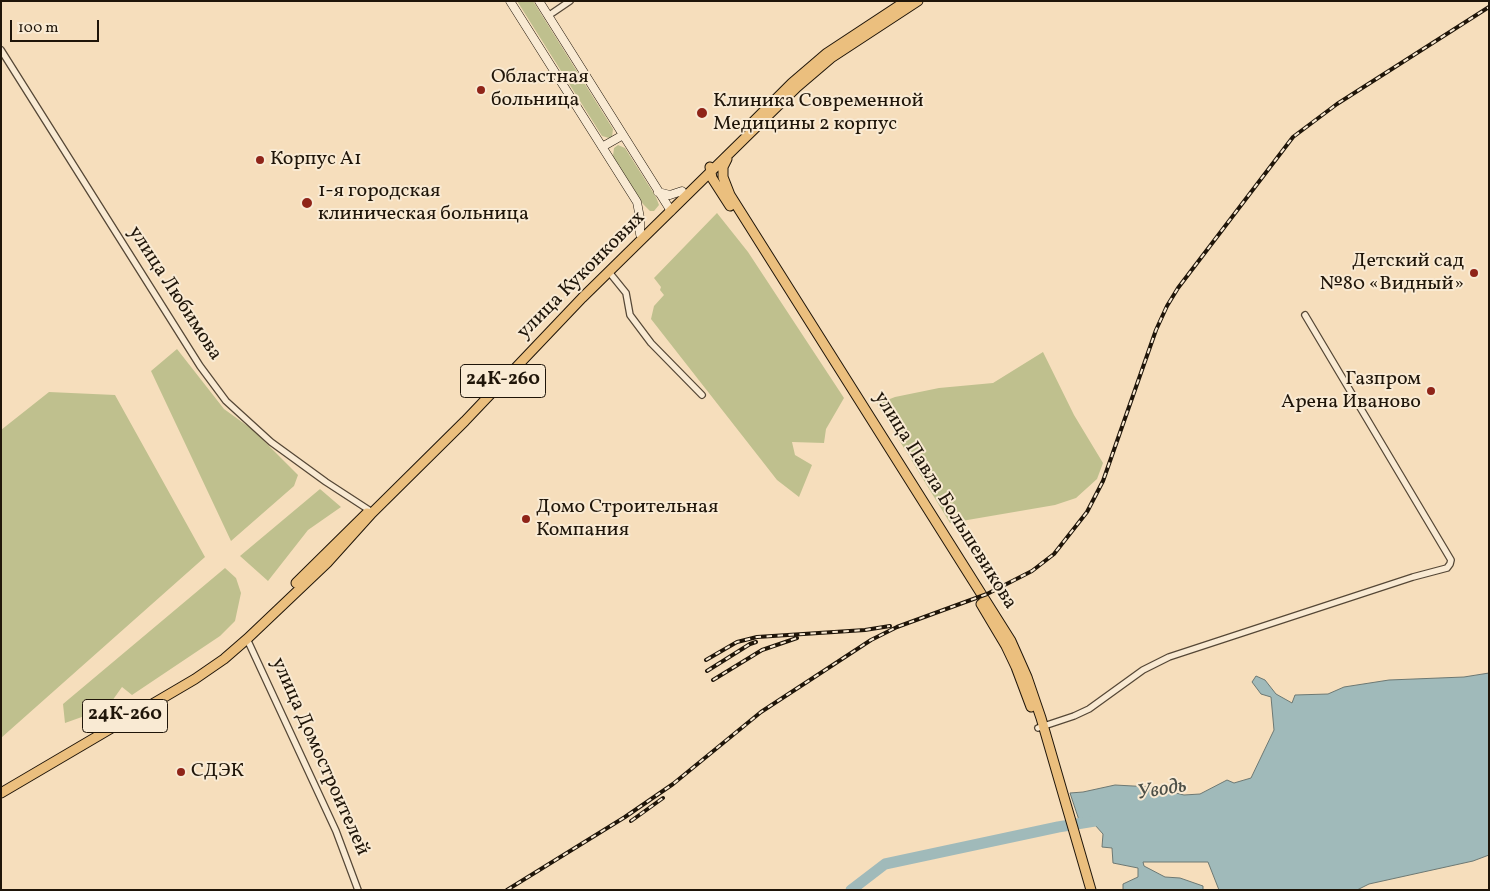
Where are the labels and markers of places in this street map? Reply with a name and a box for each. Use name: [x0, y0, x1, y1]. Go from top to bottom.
place label: Областная больница: [491, 66, 589, 113]
marker: Областная больница: [475, 84, 487, 96]
place label: Клиника Современной Медицины 2 корпус: [713, 90, 924, 137]
marker: Клиника Современной Медицины 2 корпус: [695, 106, 709, 120]
place label: Корпус А1: [270, 148, 362, 172]
marker: Корпус А1: [254, 154, 266, 166]
place label: 1-я городская клиническая больница: [318, 180, 529, 227]
marker: 1-я городская клиническая больница: [300, 196, 314, 210]
place label: Детский сад №80 «Видный»: [1319, 250, 1464, 297]
marker: Детский сад №80 «Видный»: [1468, 267, 1480, 279]
place label: Газпром Арена Иваново: [1281, 368, 1421, 415]
marker: Газпром Арена Иваново: [1425, 385, 1437, 397]
place label: Домо Строительная Компания: [536, 496, 718, 543]
marker: Домо Строительная Компания: [520, 513, 532, 525]
place label: СДЭК: [191, 760, 244, 784]
marker: СДЭК: [175, 766, 187, 778]

